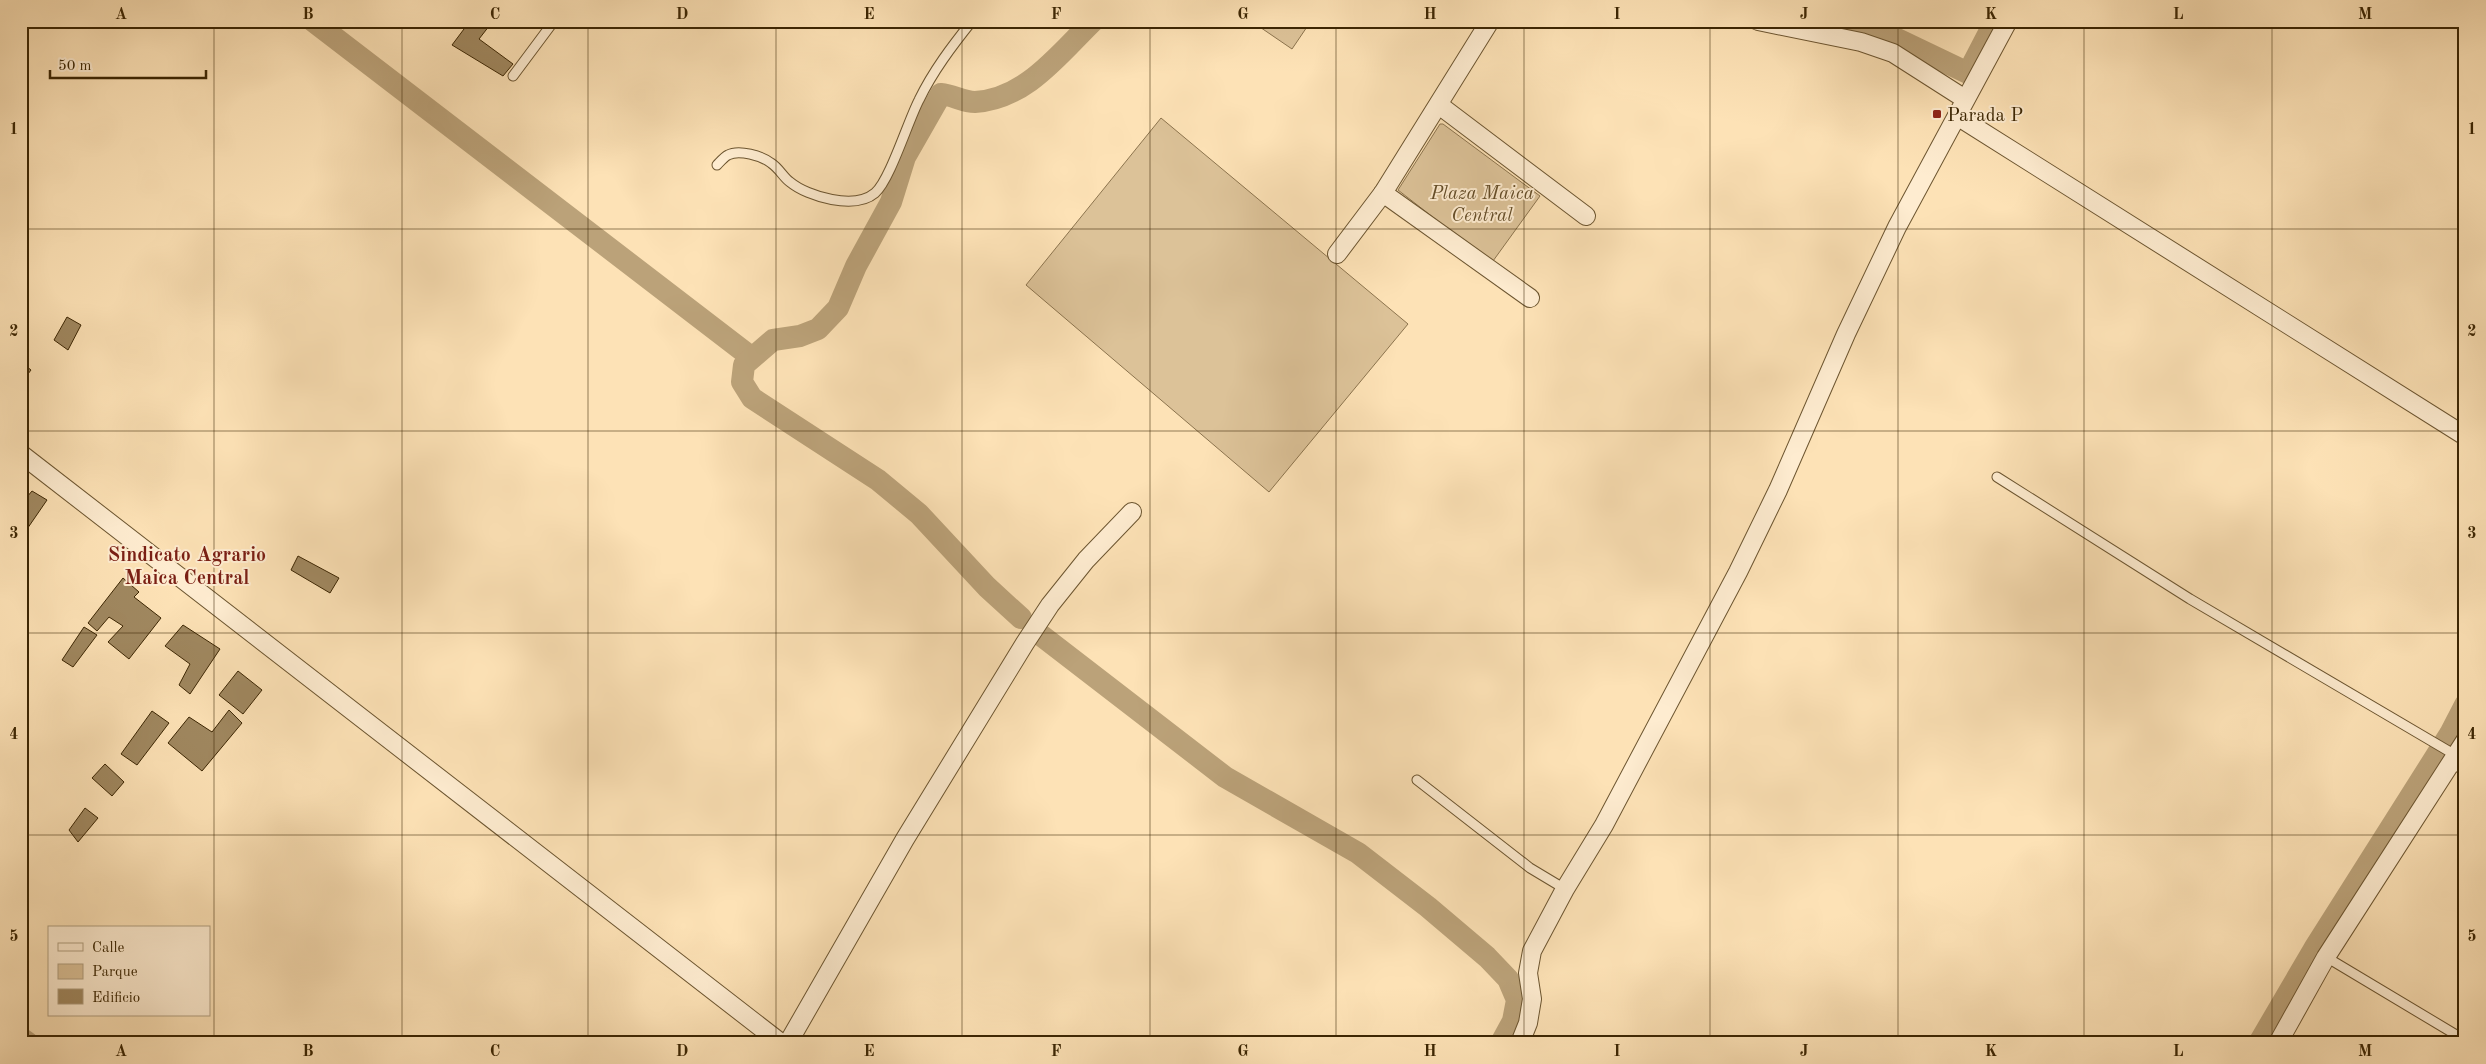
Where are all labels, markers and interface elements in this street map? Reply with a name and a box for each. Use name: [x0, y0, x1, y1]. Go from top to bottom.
text: A: [115, 7, 127, 23]
text: B: [302, 7, 314, 23]
text: C: [490, 7, 500, 23]
text: D: [676, 7, 688, 23]
text: E: [863, 7, 875, 23]
text: F: [1051, 7, 1062, 23]
text: G: [1237, 7, 1249, 23]
text: H: [1423, 7, 1437, 23]
text: I: [1613, 7, 1621, 23]
text: J: [1800, 7, 1809, 23]
text: K: [1985, 7, 1997, 23]
text: L: [2173, 7, 2184, 23]
text: M: [2358, 7, 2372, 23]
scale bar: [50, 48, 206, 80]
text: 50 m: [58, 59, 92, 74]
place label: Parada P: [1947, 107, 2023, 126]
marker: Parada P: [1931, 108, 1943, 120]
text: 1: [9, 122, 19, 138]
text: 1: [2467, 122, 2477, 138]
park label: Plaza Maica Central: [1429, 185, 1534, 226]
text: 2: [9, 324, 19, 340]
text: 2: [2467, 324, 2477, 340]
text: 3: [9, 526, 19, 542]
text: 3: [2467, 526, 2477, 542]
district label: Sindicato Agrario Maica Central: [108, 546, 266, 589]
text: 4: [9, 727, 19, 743]
text: 4: [2467, 727, 2477, 743]
legend: [48, 926, 210, 1016]
text: 5: [9, 929, 19, 945]
text: 5: [2467, 929, 2477, 945]
text: Calle: [92, 941, 125, 956]
text: Parque: [92, 965, 138, 980]
text: Edificio: [92, 991, 140, 1006]
text: A: [115, 1044, 127, 1060]
text: B: [302, 1044, 314, 1060]
text: C: [490, 1044, 500, 1060]
text: D: [676, 1044, 688, 1060]
text: E: [863, 1044, 875, 1060]
text: F: [1051, 1044, 1062, 1060]
text: G: [1237, 1044, 1249, 1060]
text: H: [1423, 1044, 1437, 1060]
text: I: [1613, 1044, 1621, 1060]
text: J: [1800, 1044, 1809, 1060]
text: K: [1985, 1044, 1997, 1060]
text: L: [2173, 1044, 2184, 1060]
text: M: [2358, 1044, 2372, 1060]

